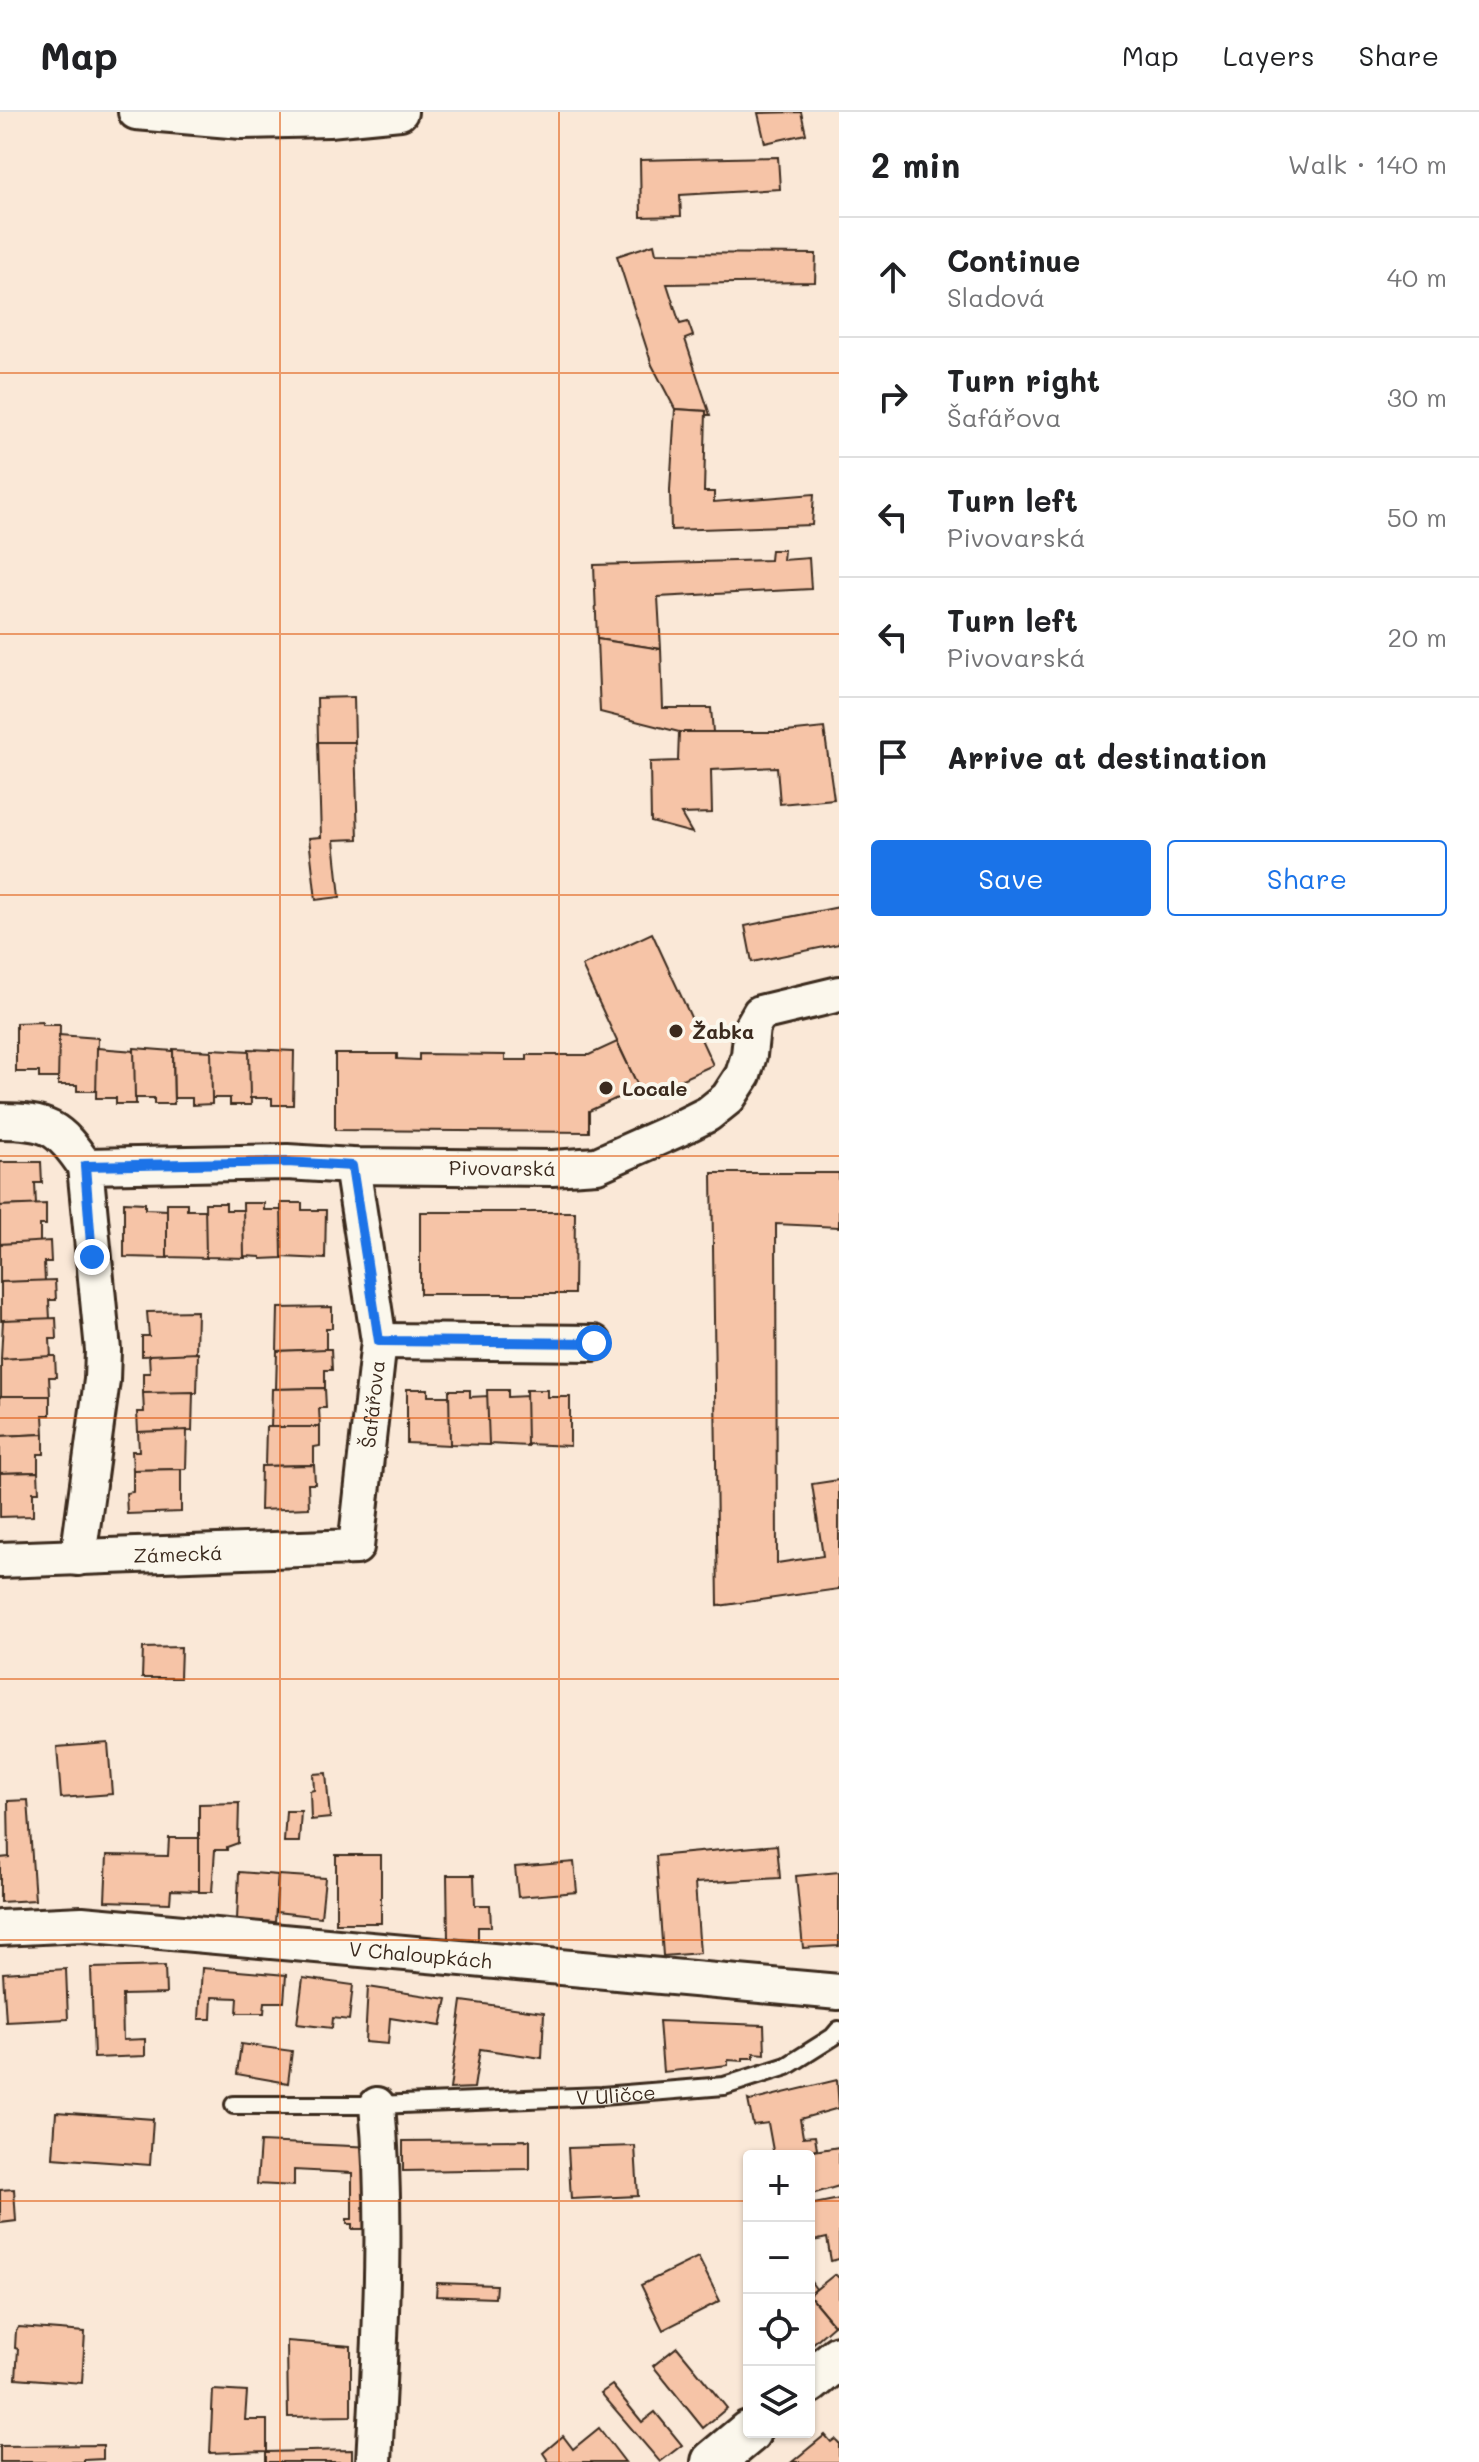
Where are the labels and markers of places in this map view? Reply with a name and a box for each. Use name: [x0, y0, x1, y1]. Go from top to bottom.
place label: Žabka: [692, 1018, 754, 1044]
marker: Žabka: [667, 1022, 685, 1040]
place label: Locale: [622, 1075, 687, 1101]
marker: Locale: [597, 1079, 615, 1097]

